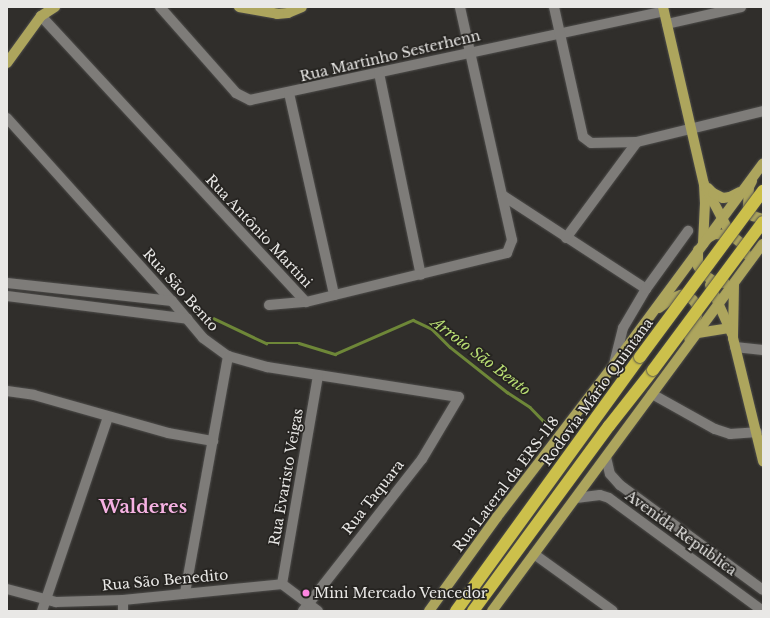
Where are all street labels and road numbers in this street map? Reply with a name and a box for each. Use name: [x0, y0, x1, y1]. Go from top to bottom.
street label: Rua Martinho Sesterhenn: [298, 27, 482, 85]
street label: Rua Antônio Martini: [202, 171, 316, 291]
street label: Rua São Bento: [140, 245, 222, 335]
street label: Rodovia Mário Quintana: [538, 315, 656, 469]
street label: Rua Evaristo Veigas: [266, 407, 306, 547]
street label: Rua Lateral da ERS-118: [450, 413, 562, 555]
street label: Rua Taquara: [339, 456, 407, 538]
street label: Avenida República: [622, 487, 740, 579]
street label: Rua São Benedito: [101, 566, 229, 594]

